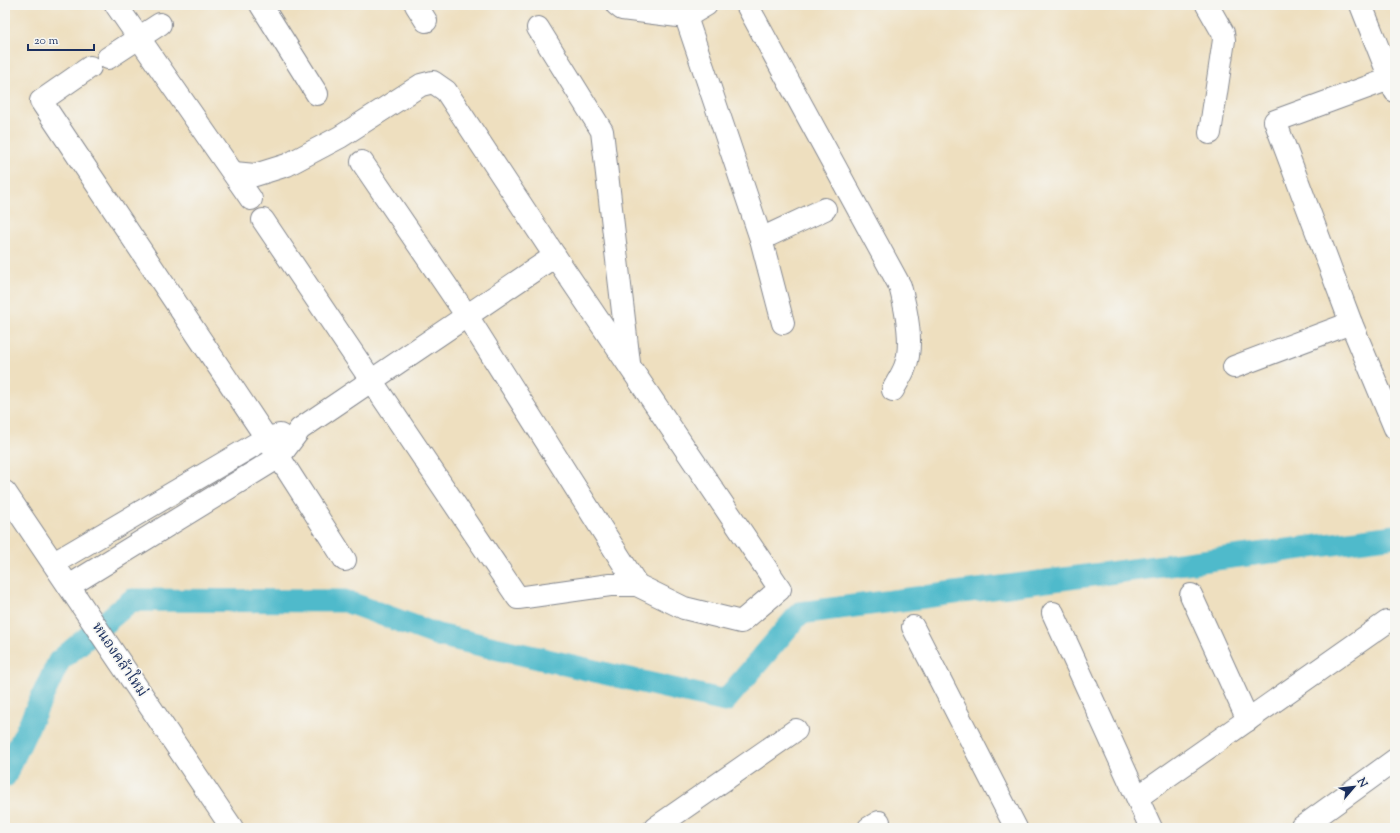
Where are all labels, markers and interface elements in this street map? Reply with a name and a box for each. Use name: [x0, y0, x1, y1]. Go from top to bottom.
scale bar: [28, 26, 94, 52]
text: 20 m: [34, 32, 59, 50]
street label: หนองคล้าใหม่: [86, 617, 153, 702]
north arrow: [1334, 767, 1374, 807]
text: N: [1352, 774, 1371, 791]

